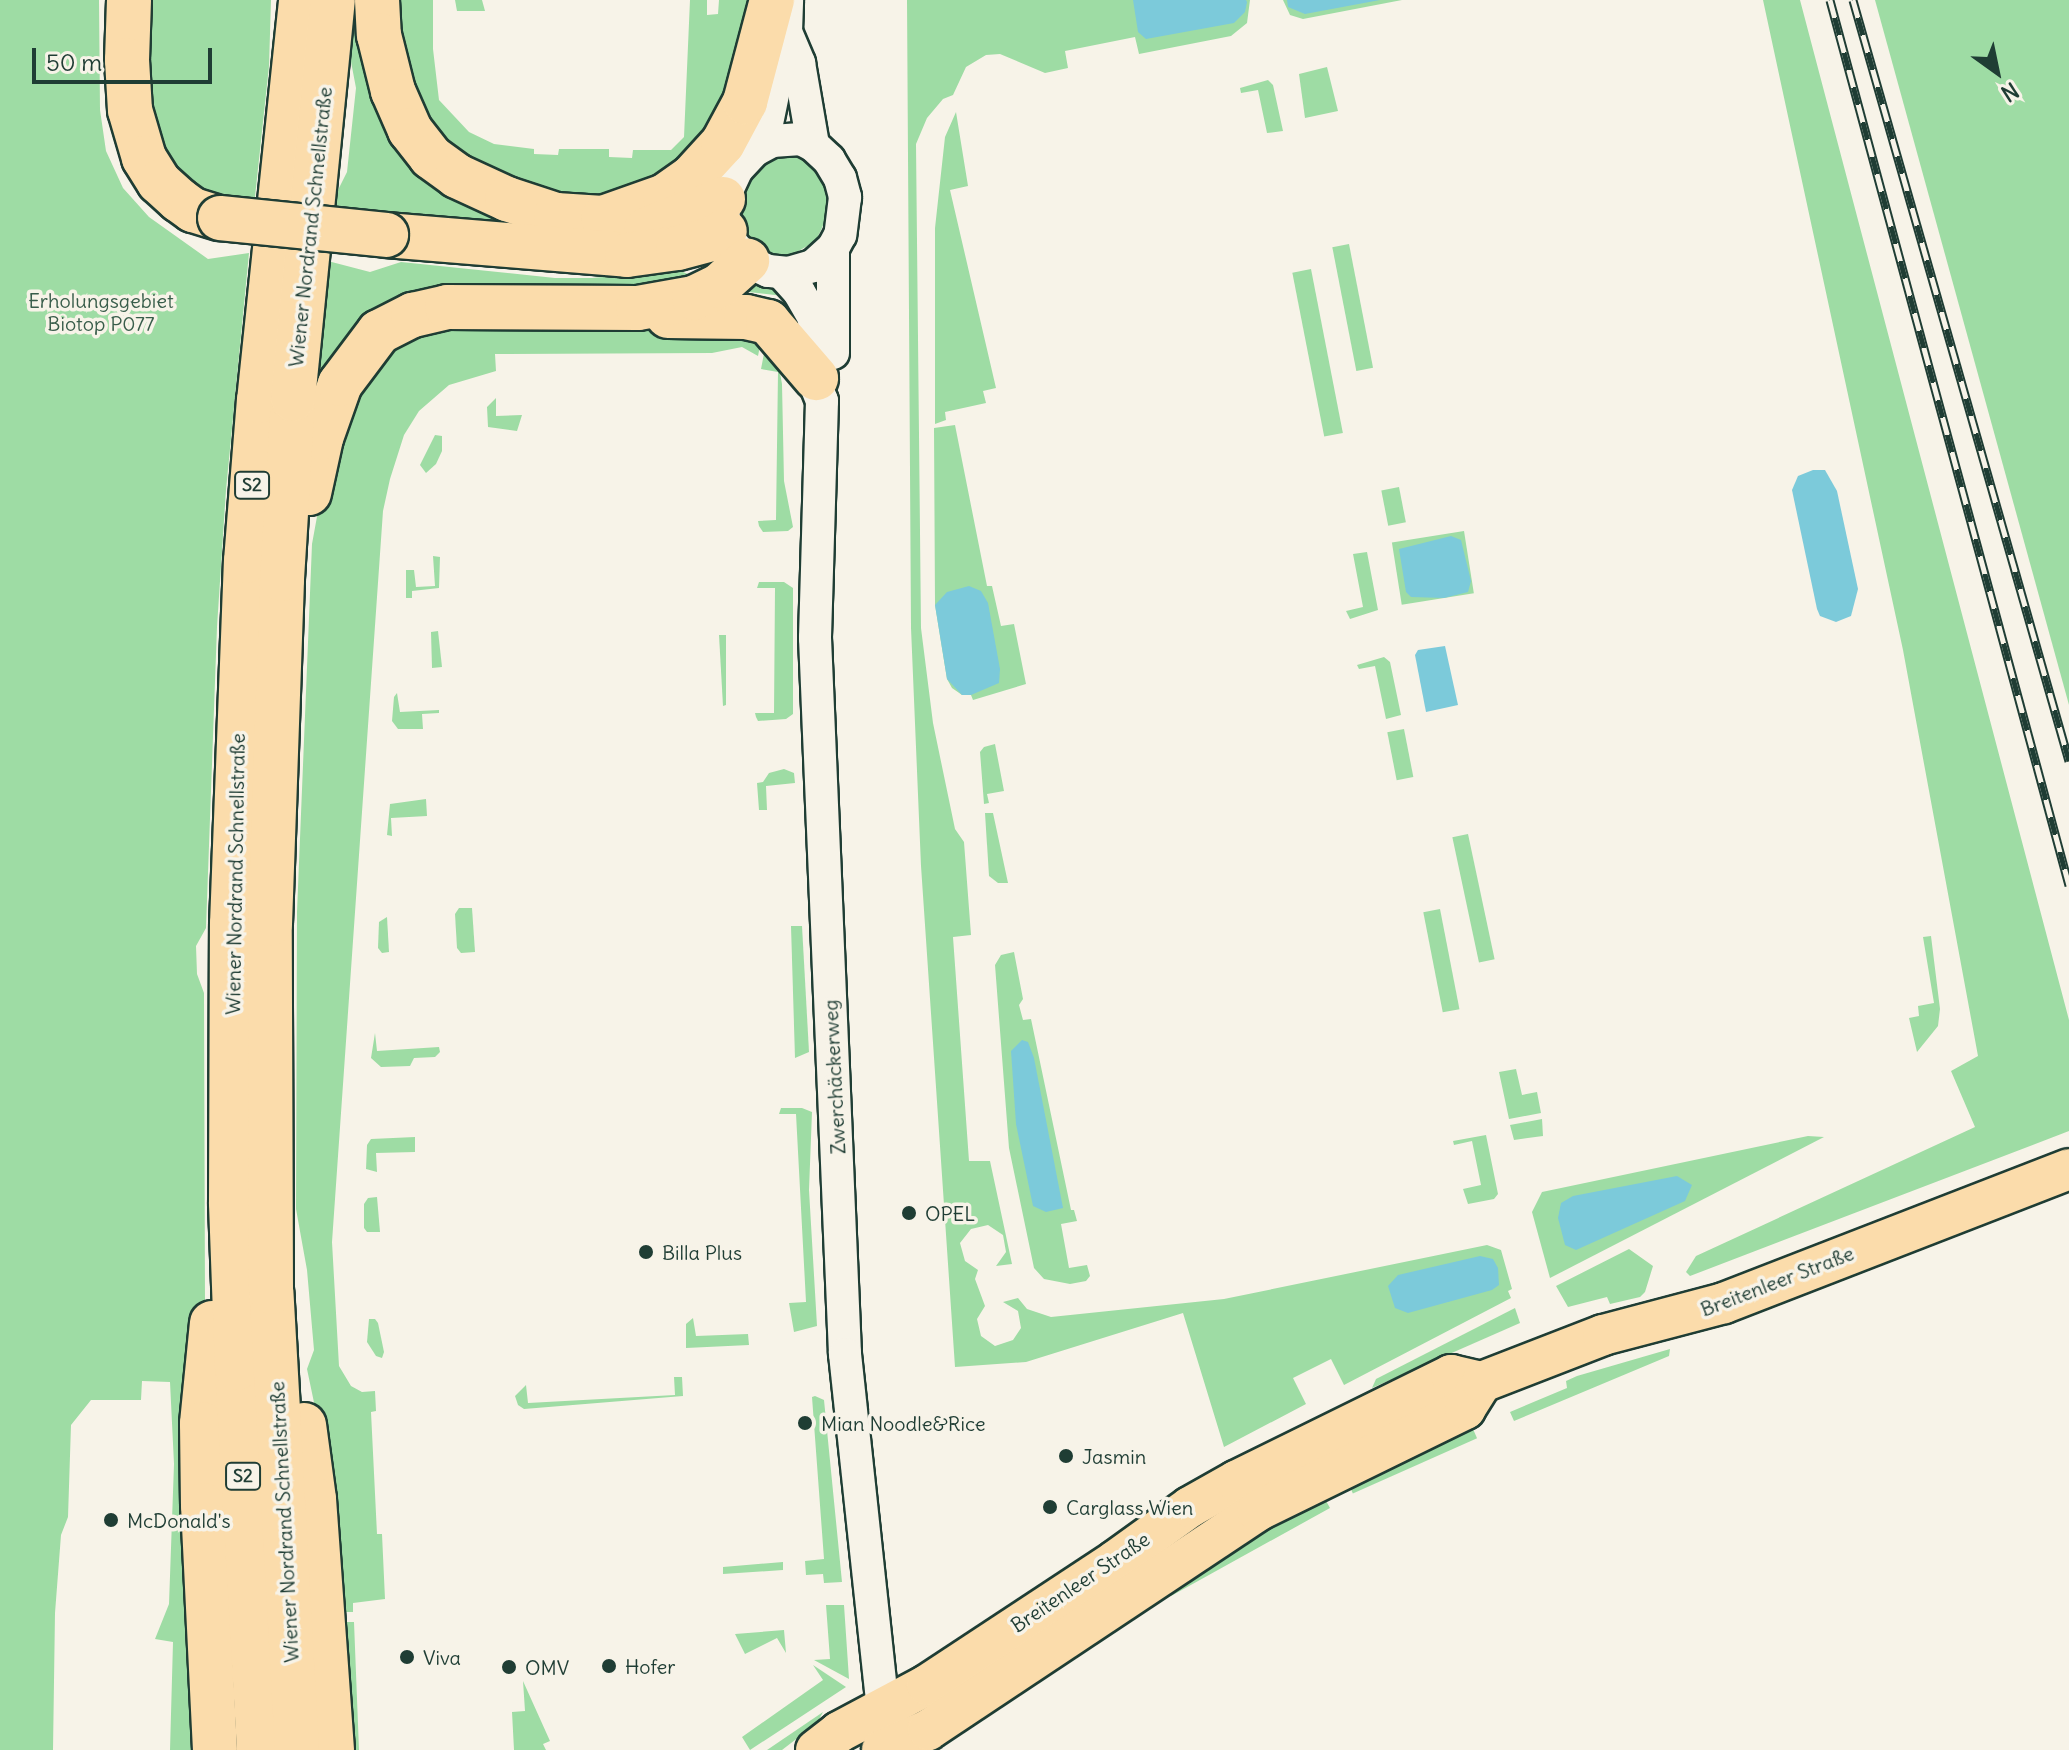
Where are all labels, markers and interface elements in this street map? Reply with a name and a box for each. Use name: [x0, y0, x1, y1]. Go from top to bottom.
scale bar: [36, 32, 216, 82]
north arrow: [1957, 32, 2037, 112]
text: 50 m: [46, 47, 102, 77]
text: N: [1996, 76, 2024, 108]
street label: Wiener Nordrand Schnellstraße: [283, 86, 337, 368]
park label: Erholungsgebiet Biotop P077: [28, 288, 174, 335]
road number: S2: [234, 471, 270, 499]
street label: Wiener Nordrand Schnellstraße: [221, 733, 249, 1015]
street label: Zwerchäckerweg: [818, 999, 850, 1155]
place label: OPEL: [925, 1201, 975, 1225]
marker: OPEL: [900, 1204, 918, 1222]
place label: Billa Plus: [662, 1240, 742, 1264]
street label: Breitenleer Straße: [1697, 1241, 1857, 1321]
marker: Billa Plus: [637, 1243, 655, 1261]
street label: Wiener Nordrand Schnellstraße: [265, 1381, 303, 1663]
place label: Mian Noodle&Rice: [821, 1411, 986, 1435]
marker: Mian Noodle&Rice: [796, 1414, 814, 1432]
place label: Jasmin: [1082, 1444, 1146, 1468]
marker: Jasmin: [1057, 1447, 1075, 1465]
road number: S2: [225, 1462, 261, 1490]
place label: Carglass Wien: [1066, 1495, 1193, 1519]
marker: Carglass Wien: [1041, 1498, 1059, 1516]
place label: McDonald's: [127, 1508, 231, 1532]
marker: McDonald's: [102, 1511, 120, 1529]
street label: Breitenleer Straße: [1006, 1527, 1154, 1637]
place label: Viva: [423, 1645, 461, 1669]
marker: Viva: [398, 1648, 416, 1666]
place label: Hofer: [625, 1654, 675, 1678]
place label: OMV: [525, 1655, 569, 1679]
marker: Hofer: [600, 1657, 618, 1675]
marker: OMV: [500, 1658, 518, 1676]

